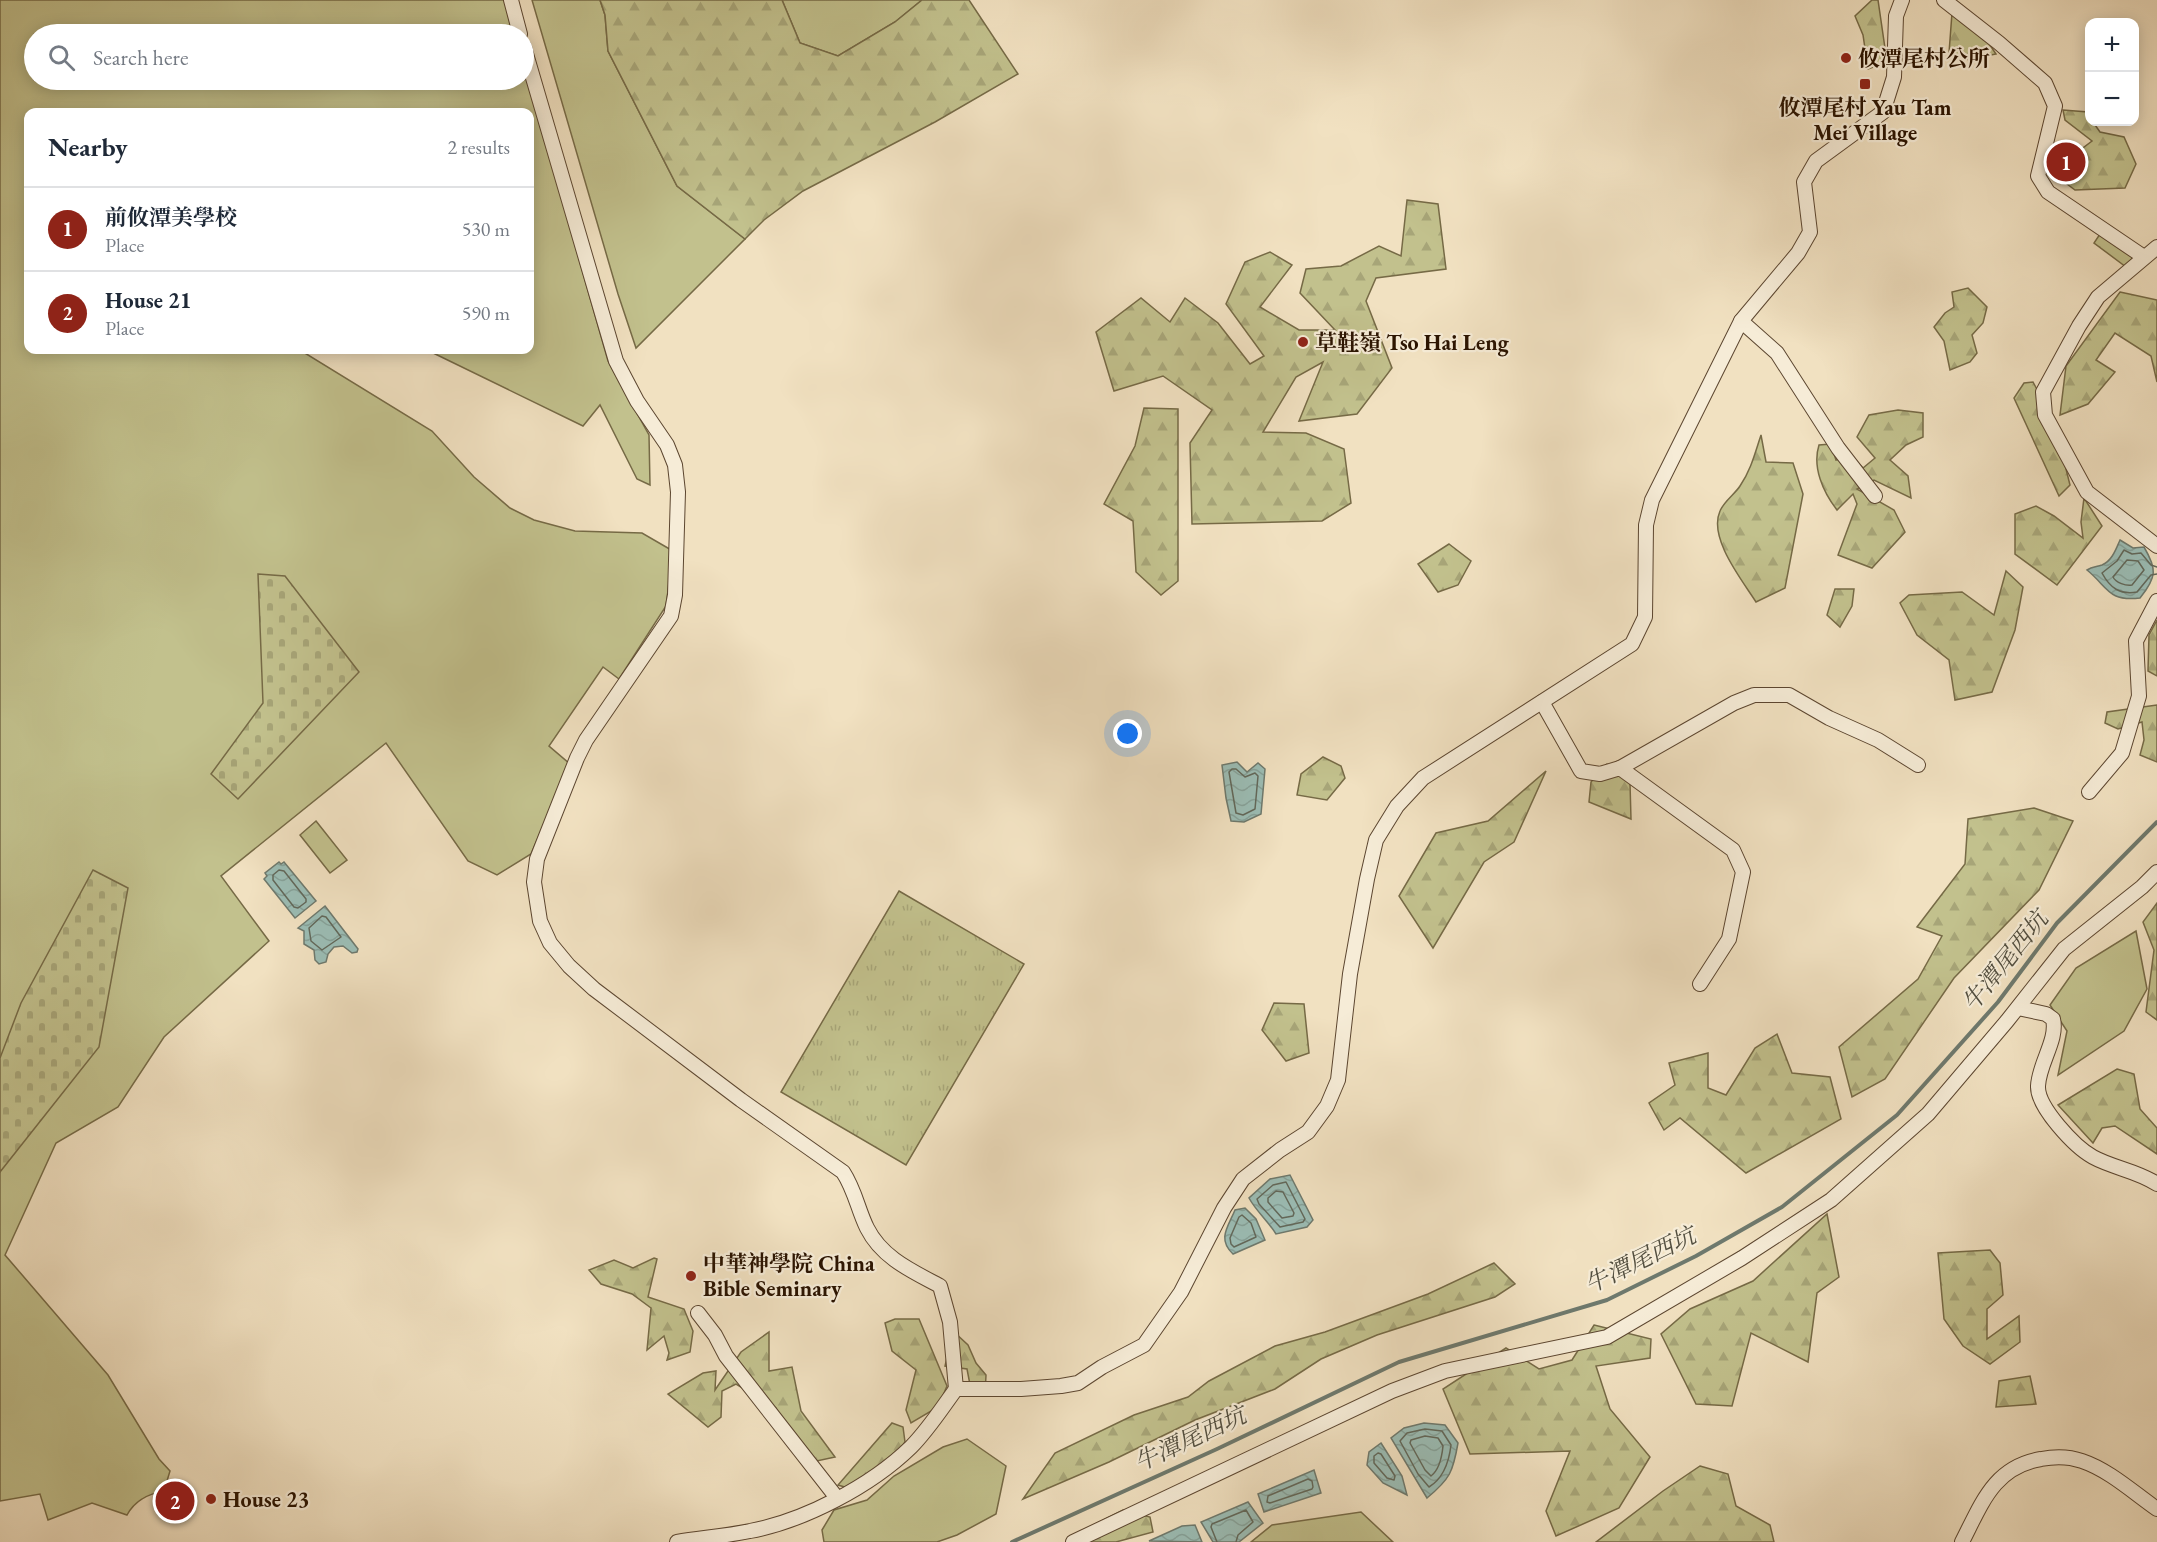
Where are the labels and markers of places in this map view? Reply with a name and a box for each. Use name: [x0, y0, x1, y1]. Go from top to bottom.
place label: 攸潭尾村公所: [1858, 44, 1990, 73]
marker: 攸潭尾村公所: [1839, 51, 1853, 65]
marker: 攸潭尾村 Yau Tam Mei Village: [1858, 77, 1872, 91]
place label: 攸潭尾村 Yau Tam Mei Village: [1778, 93, 1952, 147]
pin: 1: [2046, 140, 2086, 184]
place label: 草鞋嶺 Tso Hai Leng: [1315, 328, 1510, 357]
marker: 草鞋嶺 Tso Hai Leng: [1296, 335, 1310, 349]
place label: 中華神學院 China Bible Seminary: [703, 1249, 875, 1303]
marker: 中華神學院 China Bible Seminary: [684, 1269, 698, 1283]
pin: 2: [156, 1478, 195, 1524]
place label: House 23: [223, 1485, 309, 1514]
marker: House 23: [204, 1492, 218, 1506]

